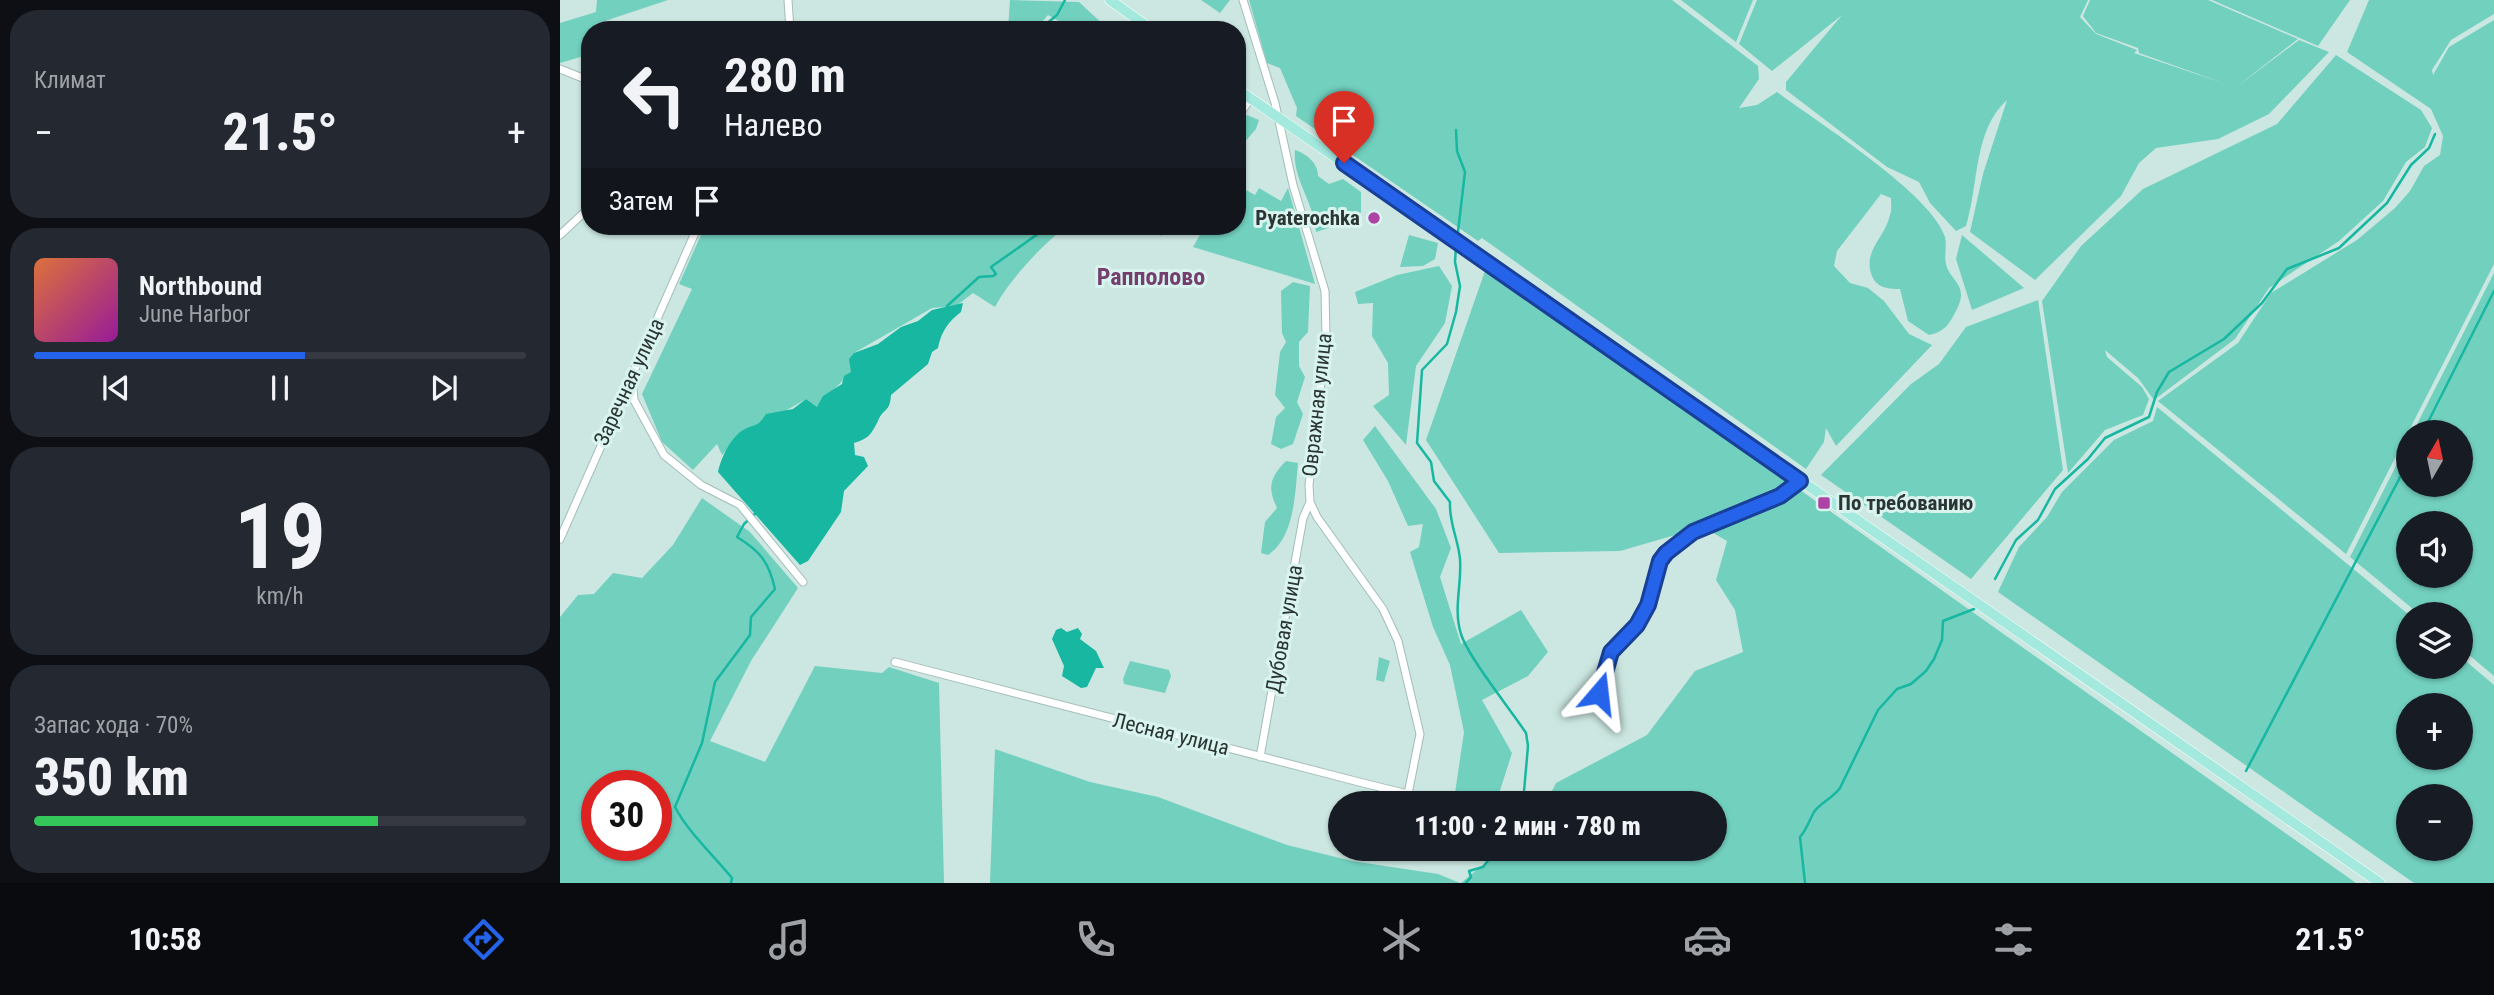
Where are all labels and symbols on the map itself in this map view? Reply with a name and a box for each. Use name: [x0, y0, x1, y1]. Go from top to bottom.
pin: [1314, 91, 1374, 163]
place label: Pyaterochka: [1255, 206, 1360, 230]
marker: Pyaterochka: [1366, 210, 1382, 226]
district label: Рапполово: [1097, 263, 1205, 291]
street label: Заречная улица: [589, 315, 669, 449]
street label: Овражная улица: [1298, 332, 1336, 478]
north arrow: [2396, 420, 2473, 497]
place label: По требованию: [1838, 491, 1973, 515]
marker: По требованию: [1816, 495, 1832, 511]
street label: Дубовая улица: [1261, 563, 1307, 695]
position arrow: [1562, 656, 1636, 730]
street label: Лесная улица: [1110, 708, 1232, 760]
speed limit sign: 30: [581, 770, 672, 861]

